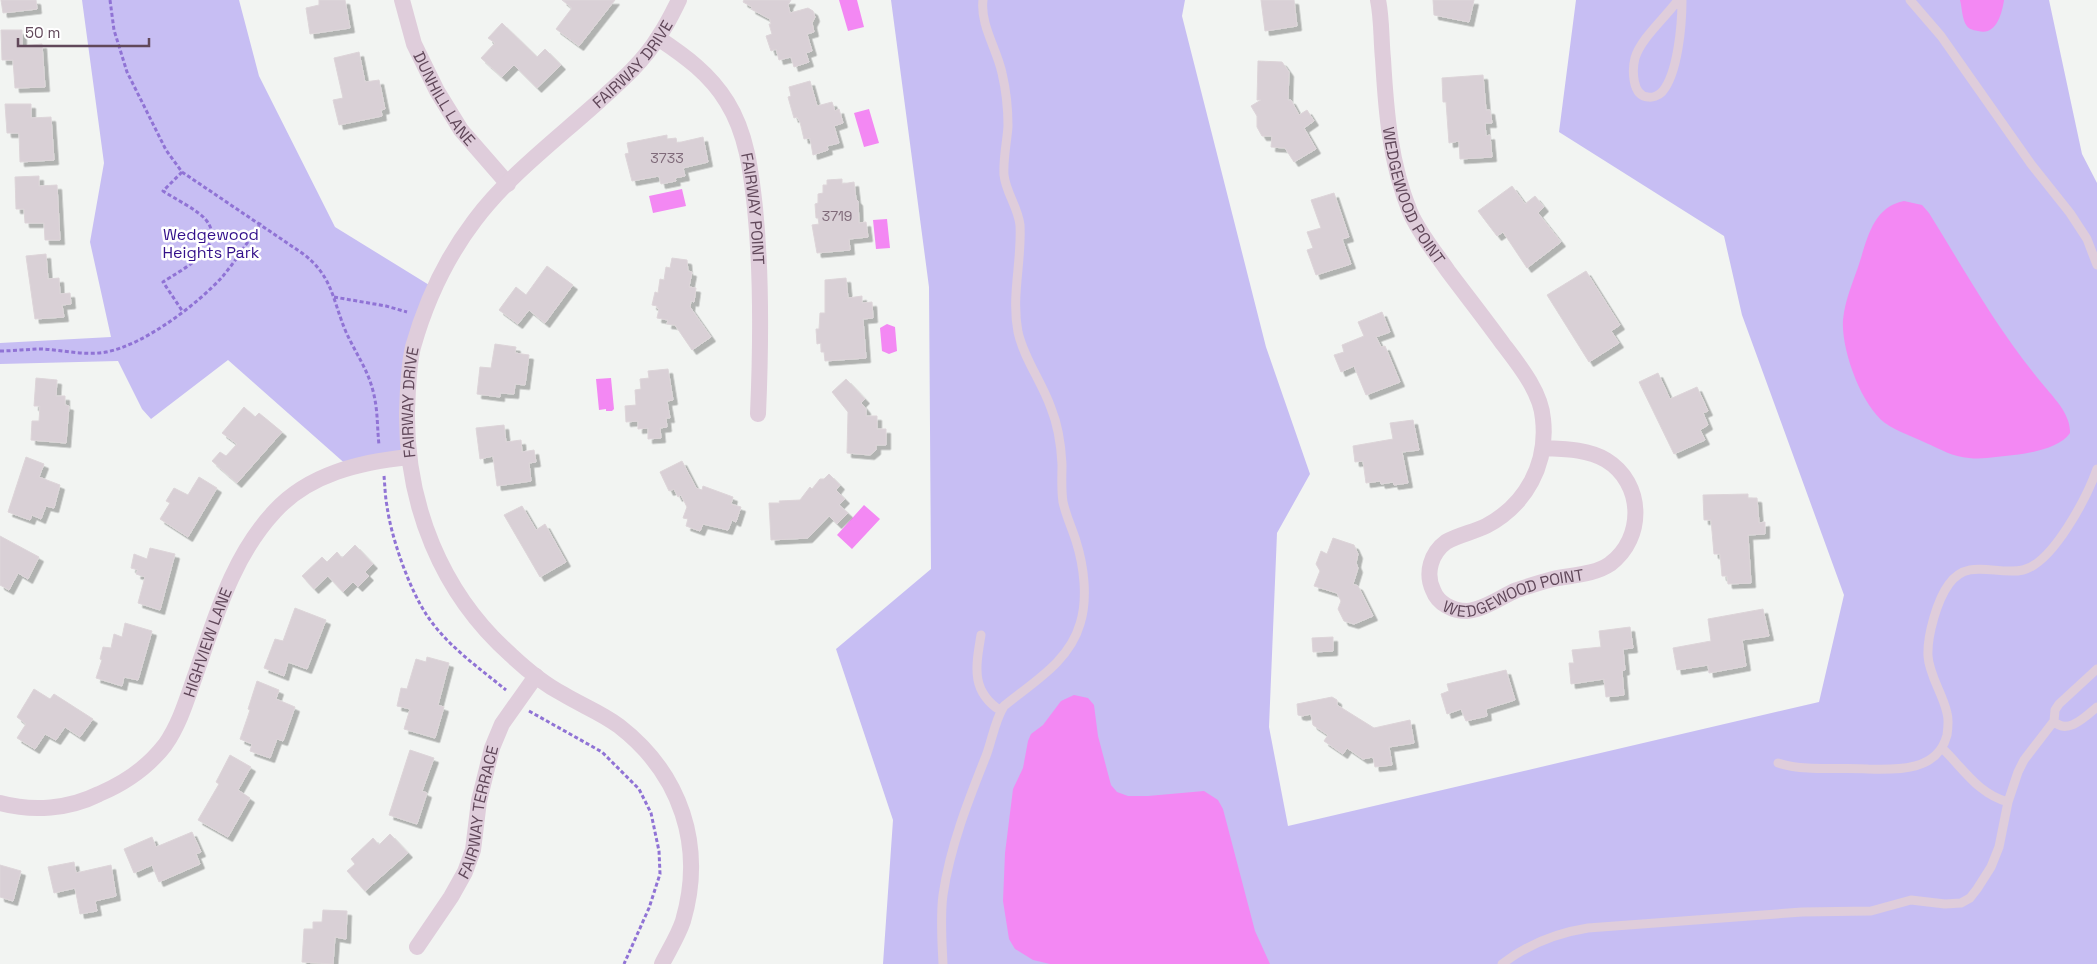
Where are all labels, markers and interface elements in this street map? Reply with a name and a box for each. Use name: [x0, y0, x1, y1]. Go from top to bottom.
scale bar: [18, 15, 149, 47]
street label: FAIRWAY DRIVE: [588, 16, 677, 113]
text: 50 m: [25, 23, 60, 42]
street label: DUNHILL LANE: [409, 48, 480, 150]
street label: WEDGEWOOD POINT: [1378, 125, 1450, 268]
house number: 3733: [650, 149, 684, 167]
street label: FAIRWAY POINT: [737, 151, 770, 265]
house number: 3719: [822, 207, 852, 225]
park label: Wedgewood Heights Park: [163, 224, 260, 263]
street label: FAIRWAY DRIVE: [396, 344, 423, 459]
street label: WEDGEWOOD POINT: [1440, 564, 1585, 622]
street label: HIGHVIEW LANE: [178, 584, 236, 700]
street label: FAIRWAY TERRACE: [453, 743, 503, 882]

